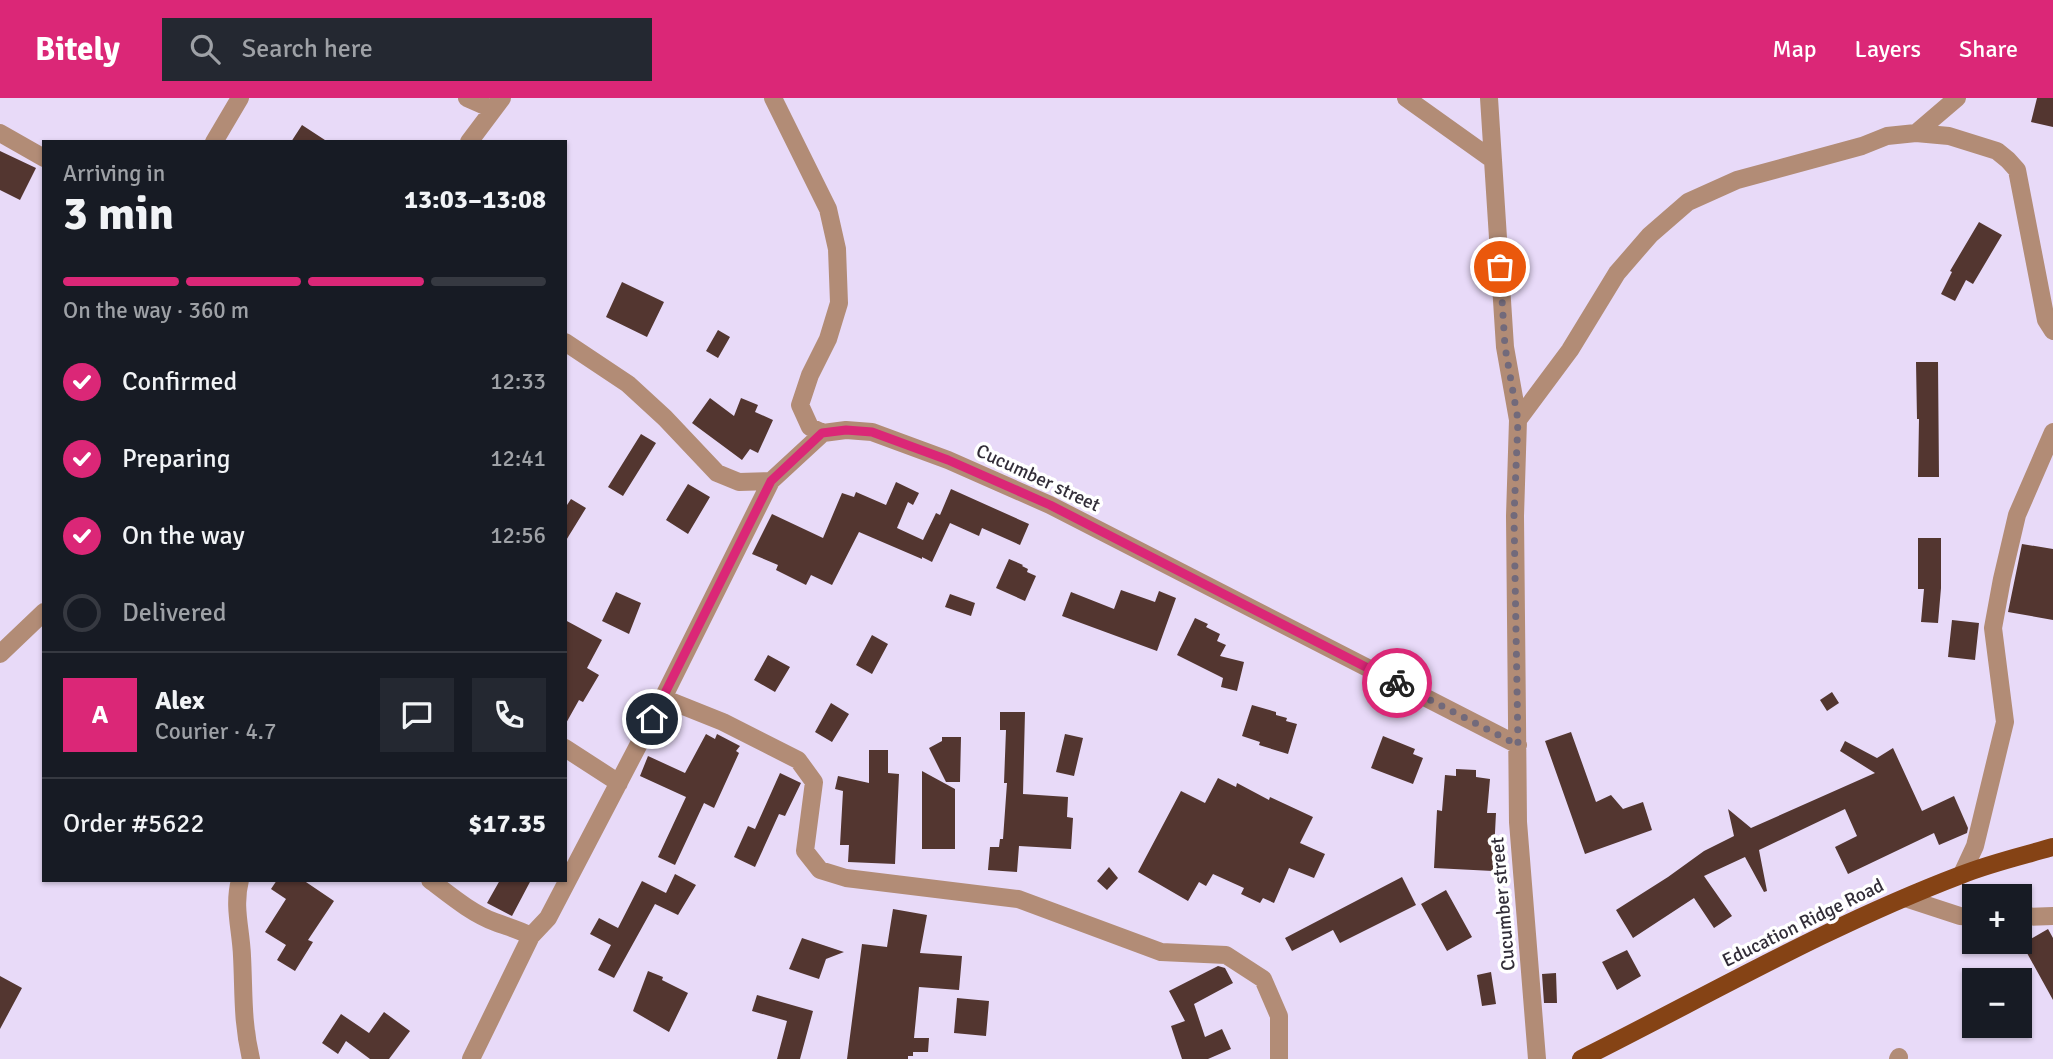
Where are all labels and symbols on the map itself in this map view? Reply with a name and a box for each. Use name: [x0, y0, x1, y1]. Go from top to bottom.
pin: [1470, 237, 1530, 297]
street label: Cucumber street: [972, 439, 1104, 517]
courier: [1362, 648, 1432, 718]
pin: [622, 689, 682, 749]
street label: Cucumber street: [1485, 836, 1521, 972]
street label: Education Ridge Road: [1718, 873, 1888, 973]

